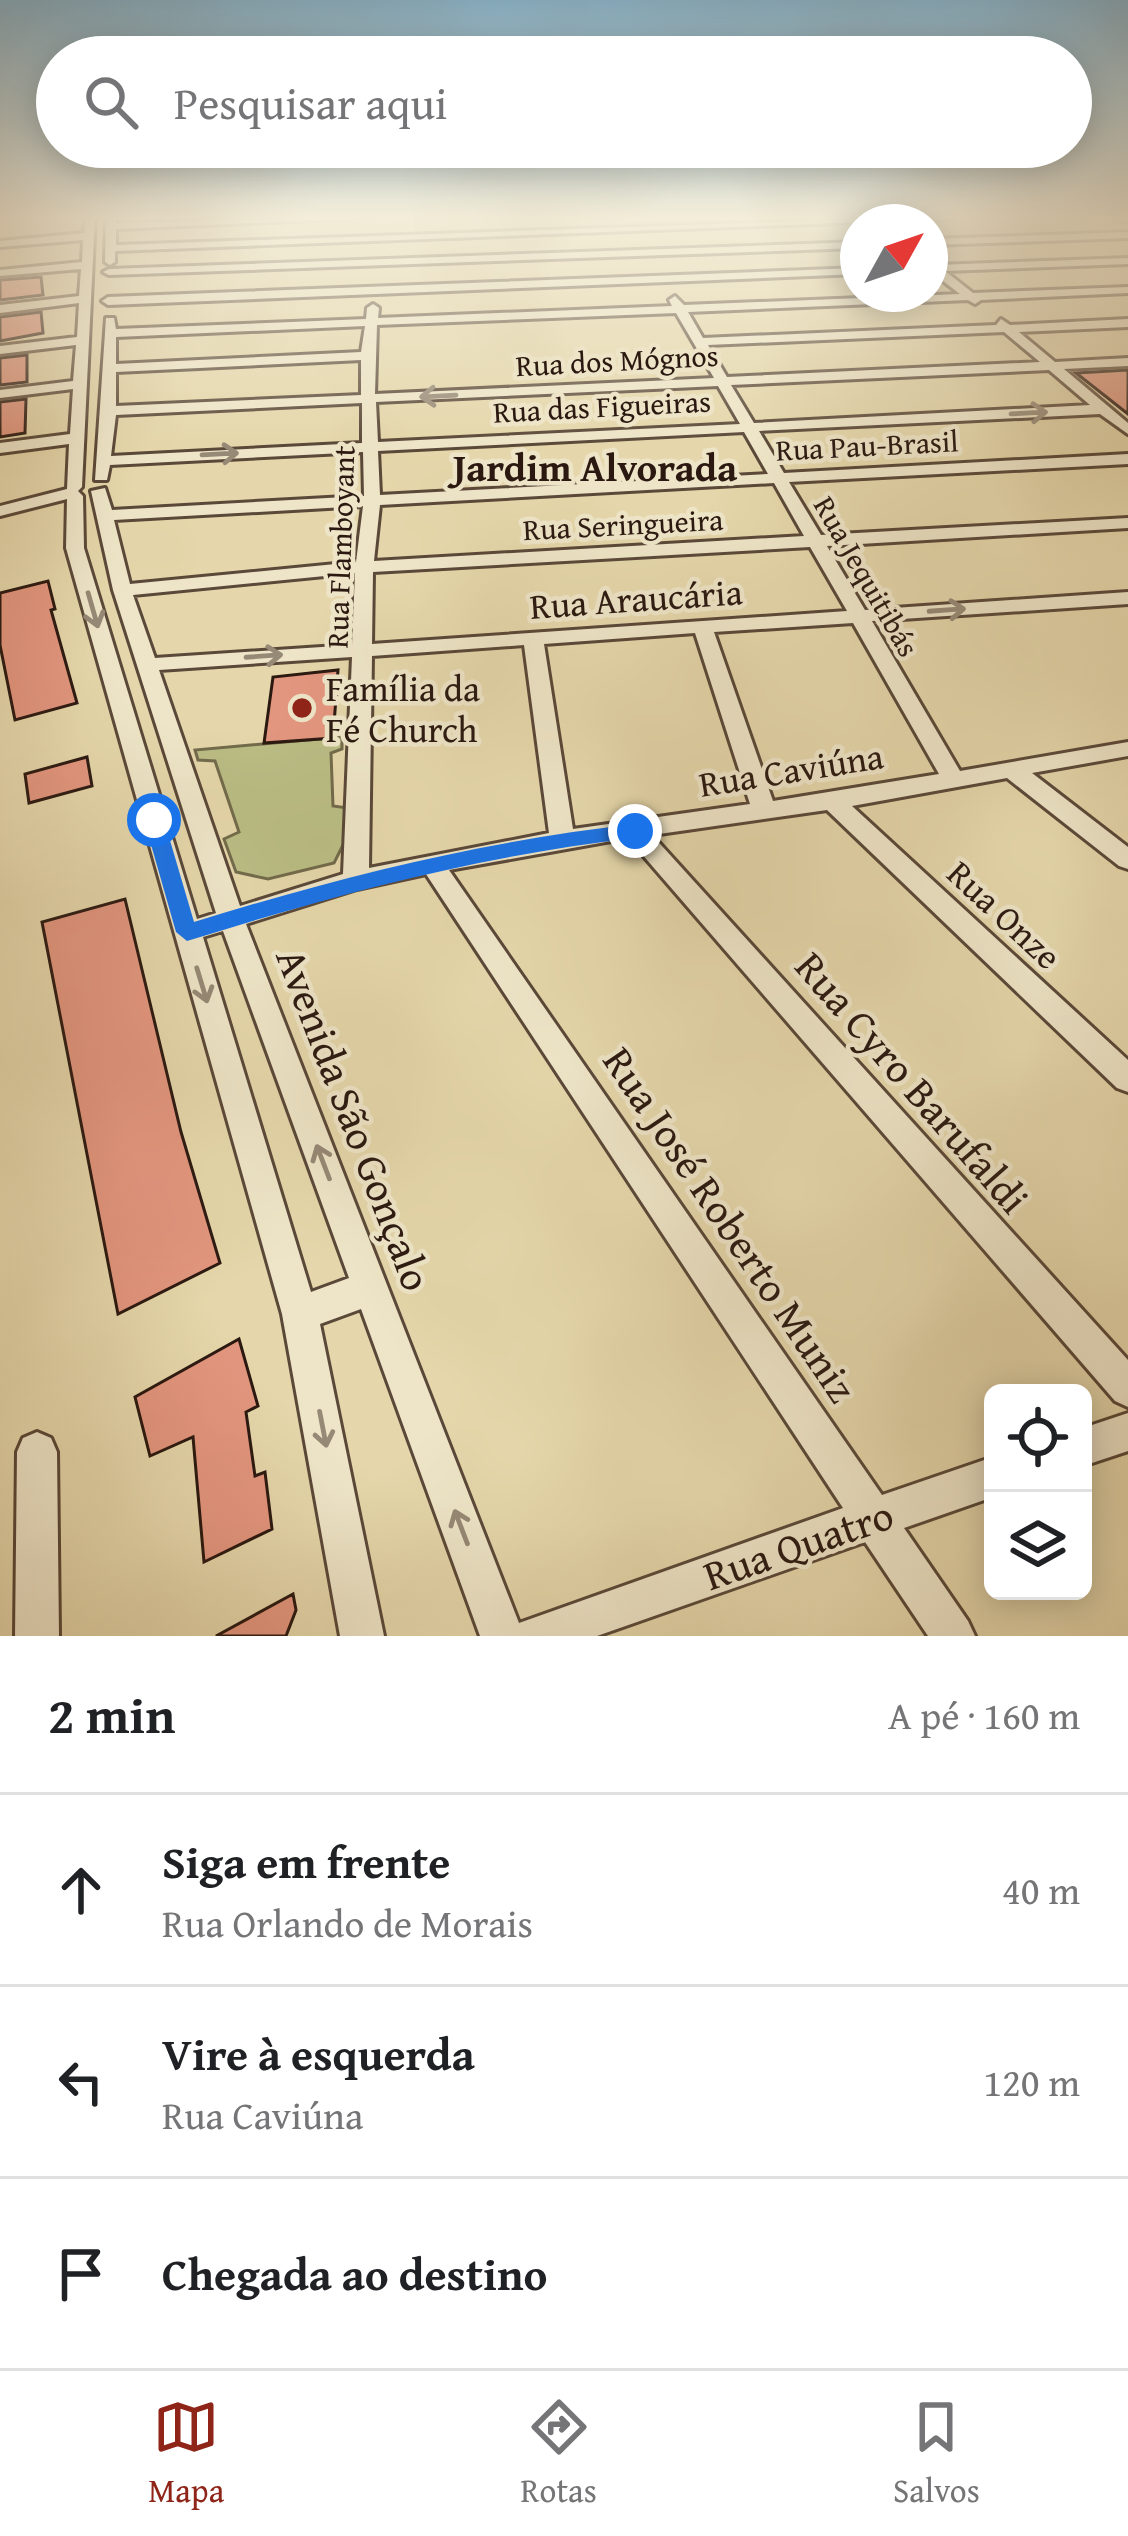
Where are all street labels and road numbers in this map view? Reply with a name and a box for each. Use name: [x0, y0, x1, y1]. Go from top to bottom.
street label: Rua dos Mógnos: [514, 333, 720, 387]
street label: Rua das Figueiras: [492, 378, 712, 434]
street label: Rua Pau-Brasil: [774, 418, 960, 472]
street label: Rua Flamboyant: [314, 444, 366, 649]
street label: Rua Jequitibás: [803, 488, 931, 664]
street label: Rua Seringueira: [522, 497, 724, 551]
street label: Rua Araucária: [528, 564, 744, 632]
street label: Rua Caviúna: [695, 728, 887, 810]
street label: Rua Onze: [936, 847, 1074, 981]
street label: Rua Cyro Barufaldi: [782, 937, 1044, 1227]
street label: Avenida São Gonçalo: [262, 939, 448, 1299]
street label: Rua José Roberto Muniz: [589, 1034, 873, 1414]
street label: Rua Quatro: [695, 1483, 901, 1605]

